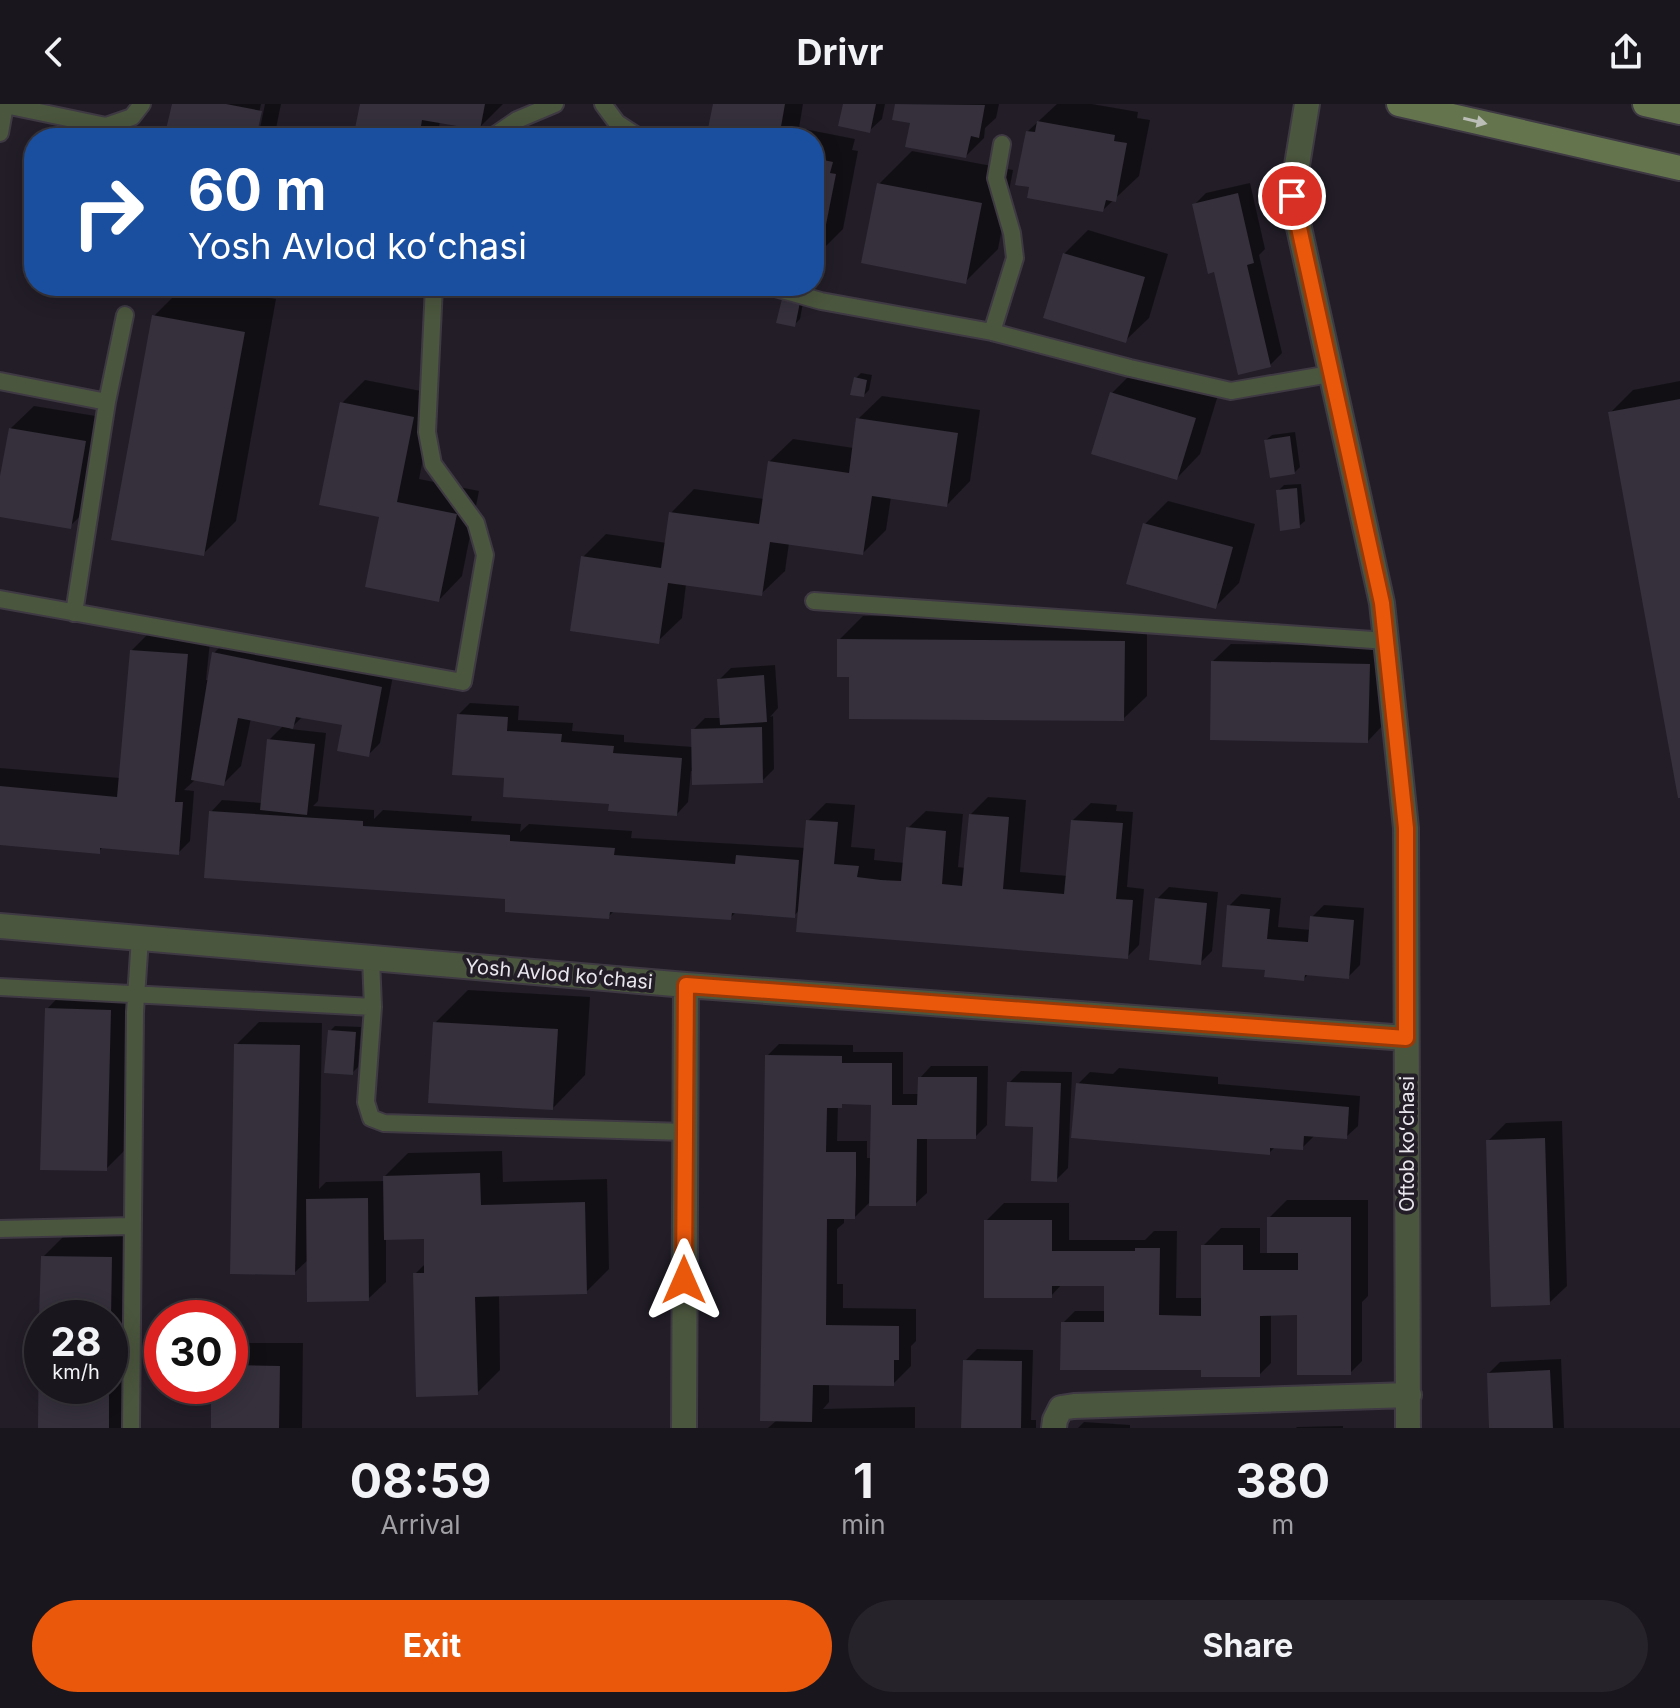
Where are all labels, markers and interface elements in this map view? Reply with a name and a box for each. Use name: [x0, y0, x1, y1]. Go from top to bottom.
icon: back: [32, 30, 76, 74]
text: Drivr: [797, 30, 883, 74]
icon: share: [1604, 30, 1648, 74]
one-way arrow: [1462, 115, 1487, 128]
text: 60 m: [188, 156, 327, 224]
icon: right: [56, 160, 160, 264]
pin: [1258, 162, 1326, 230]
icon: arrive: [1270, 174, 1314, 218]
text: Yosh Avlod koʻchasi: [188, 224, 527, 268]
street label: Yosh Avlod koʻchasi: [464, 954, 654, 994]
street label: Oftob koʻchasi: [1395, 1076, 1419, 1212]
position arrow: [642, 1238, 726, 1322]
speed limit sign: 30: [144, 1300, 248, 1404]
text: 28: [50, 1317, 102, 1366]
text: km/h: [52, 1360, 100, 1384]
text: 08:59: [350, 1451, 491, 1510]
text: 1: [853, 1451, 874, 1510]
text: 380: [1236, 1451, 1330, 1510]
text: Arrival: [381, 1509, 461, 1540]
text: min: [841, 1509, 886, 1540]
text: m: [1271, 1509, 1294, 1540]
button: Exit: [32, 1600, 832, 1692]
button: Share: [848, 1600, 1648, 1692]

